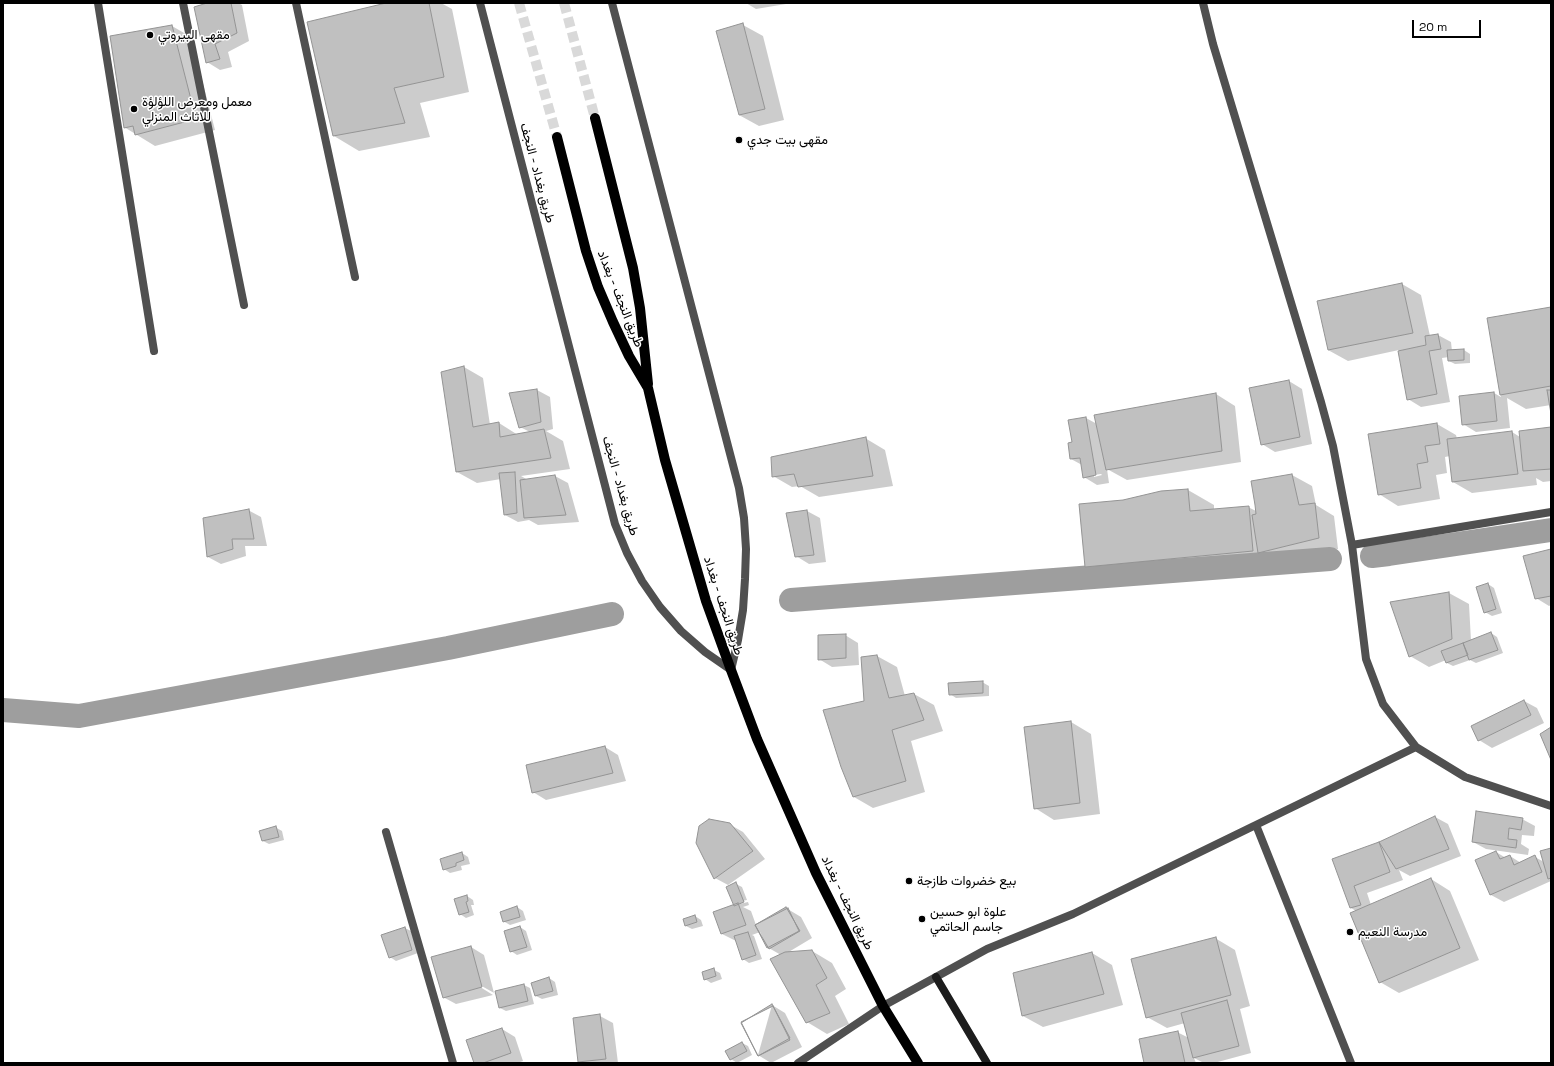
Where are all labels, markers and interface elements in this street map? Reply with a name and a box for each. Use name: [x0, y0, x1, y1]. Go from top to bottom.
scale bar: [1414, 12, 1483, 38]
text: 20 m: [1419, 19, 1447, 35]
place label: مقهى البيروتي: [158, 27, 230, 43]
marker: مقهى البيروتي: [145, 30, 155, 40]
place label: معمل ومعرض اللؤلؤة للاثاث المنزلي: [142, 94, 252, 125]
marker: معمل ومعرض اللؤلؤة للاثاث المنزلي: [129, 104, 139, 114]
street label: طريق بغداد - النجف: [516, 121, 558, 225]
place label: مقهى بيت جدي: [747, 132, 828, 148]
marker: مقهى بيت جدي: [734, 135, 744, 145]
street label: طريق النجف - بغداد: [593, 248, 647, 350]
street label: طريق بغداد - النجف: [598, 434, 642, 538]
street label: طريق النجف - بغداد: [700, 555, 746, 657]
street label: طريق النجف - بغداد: [817, 853, 877, 953]
place label: بيع خضروات طازجة: [917, 873, 1016, 889]
marker: بيع خضروات طازجة: [904, 876, 914, 886]
place label: علوة ابو حسين جاسم الحاتمي: [930, 904, 1006, 935]
marker: علوة ابو حسين جاسم الحاتمي: [917, 914, 927, 924]
place label: مدرسة النعيم: [1358, 924, 1427, 940]
marker: مدرسة النعيم: [1345, 927, 1355, 937]

